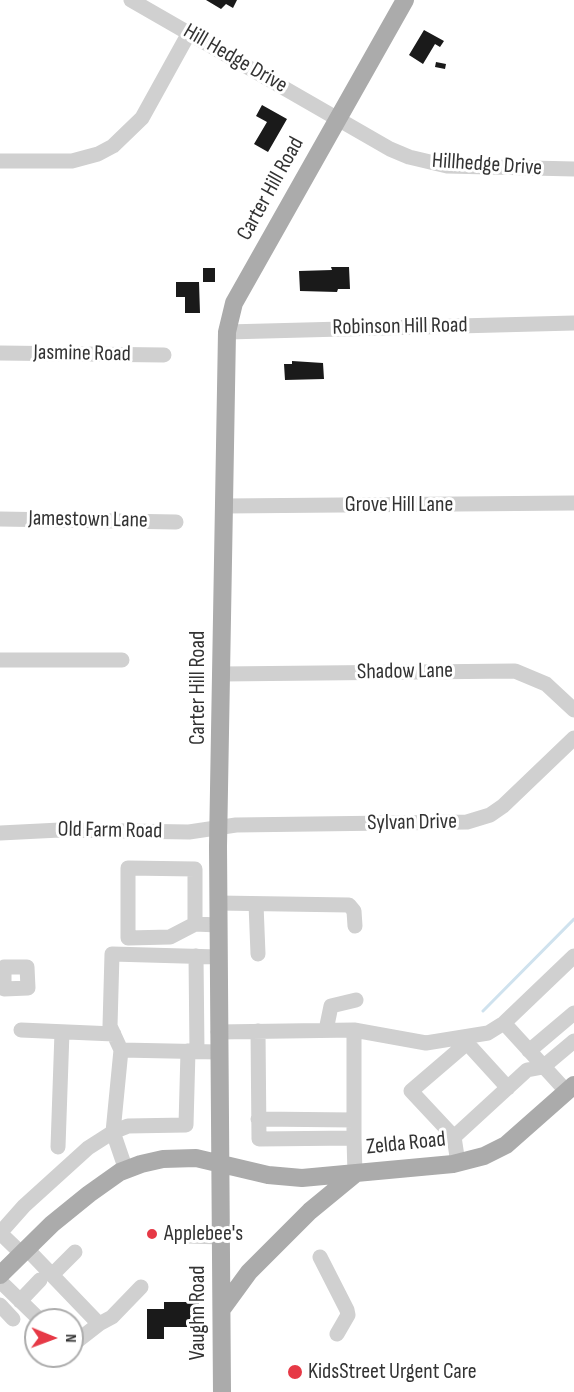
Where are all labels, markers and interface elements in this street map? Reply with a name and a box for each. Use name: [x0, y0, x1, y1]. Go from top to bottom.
street label: Hill Hedge Drive: [178, 19, 292, 99]
street label: Carter Hill Road: [232, 133, 310, 245]
street label: Hillhedge Drive: [431, 148, 543, 182]
street label: Robinson Hill Road: [332, 313, 468, 341]
street label: Jasmine Road: [33, 340, 131, 368]
street label: Grove Hill Lane: [345, 492, 453, 518]
street label: Jamestown Lane: [28, 506, 148, 534]
street label: Carter Hill Road: [185, 631, 211, 745]
street label: Shadow Lane: [357, 658, 453, 686]
street label: Sylvan Drive: [367, 809, 457, 837]
street label: Old Farm Road: [57, 817, 163, 845]
street label: Zelda Road: [365, 1127, 447, 1161]
place label: Applebee's: [164, 1221, 243, 1247]
marker: Applebee's: [145, 1227, 159, 1241]
street label: Vaughn Road: [185, 1266, 211, 1360]
north arrow: [24, 1308, 84, 1368]
text: N: [61, 1334, 80, 1343]
place label: KidsStreet Urgent Care: [308, 1359, 477, 1385]
marker: KidsStreet Urgent Care: [286, 1363, 304, 1381]

